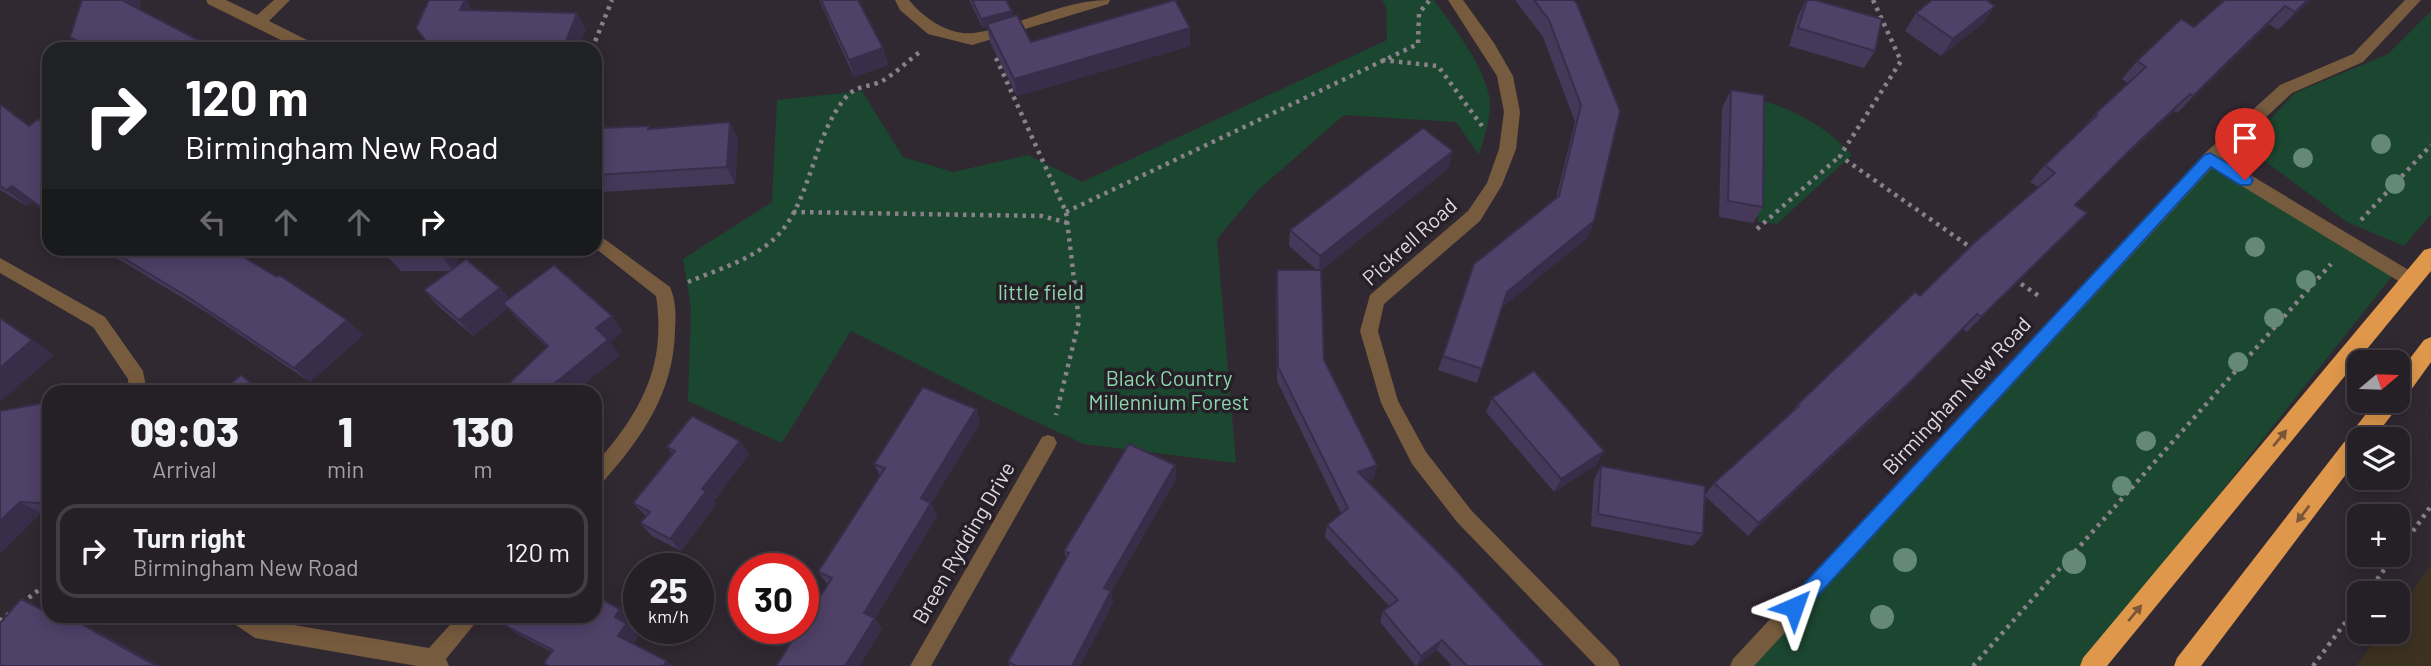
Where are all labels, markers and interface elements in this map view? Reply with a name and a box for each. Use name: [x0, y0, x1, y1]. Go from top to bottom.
text: 120 m: [185, 67, 308, 126]
icon: right: [70, 70, 161, 161]
pin: [2215, 108, 2275, 180]
icon: arrive: [2226, 119, 2264, 157]
text: Birmingham New Road: [185, 127, 499, 165]
street label: Pickrell Road: [1357, 192, 1461, 290]
icon: left: [194, 203, 232, 241]
icon: ahead: [267, 203, 305, 241]
icon: ahead: [340, 203, 378, 241]
icon: right: [413, 203, 451, 241]
park label: little field: [998, 279, 1084, 304]
street label: Birmingham New Road: [1877, 311, 2035, 479]
north arrow: [2347, 350, 2410, 413]
map controls: [2347, 350, 2410, 644]
park label: Black Country Millennium Forest: [1089, 365, 1249, 414]
text: 09:03: [130, 405, 239, 455]
text: 1: [338, 405, 353, 455]
text: 130: [452, 405, 514, 455]
button: layers: [2347, 427, 2410, 490]
one-way arrow: [2272, 429, 2288, 447]
text: Arrival: [152, 455, 217, 483]
text: min: [327, 455, 364, 483]
text: m: [474, 455, 493, 483]
street label: Breen Rydding Drive: [906, 457, 1019, 628]
one-way arrow: [2295, 504, 2310, 522]
button: +: [2347, 504, 2410, 567]
text: Turn right: [133, 522, 246, 553]
icon: right: [74, 532, 112, 570]
text: 120 m: [506, 536, 570, 567]
text: Birmingham New Road: [133, 553, 359, 581]
speed limit sign: 30: [728, 553, 819, 644]
text: 25: [649, 568, 688, 610]
position arrow: [1757, 570, 1831, 644]
button: −: [2347, 581, 2410, 644]
text: km/h: [648, 605, 689, 627]
one-way arrow: [2128, 605, 2143, 623]

